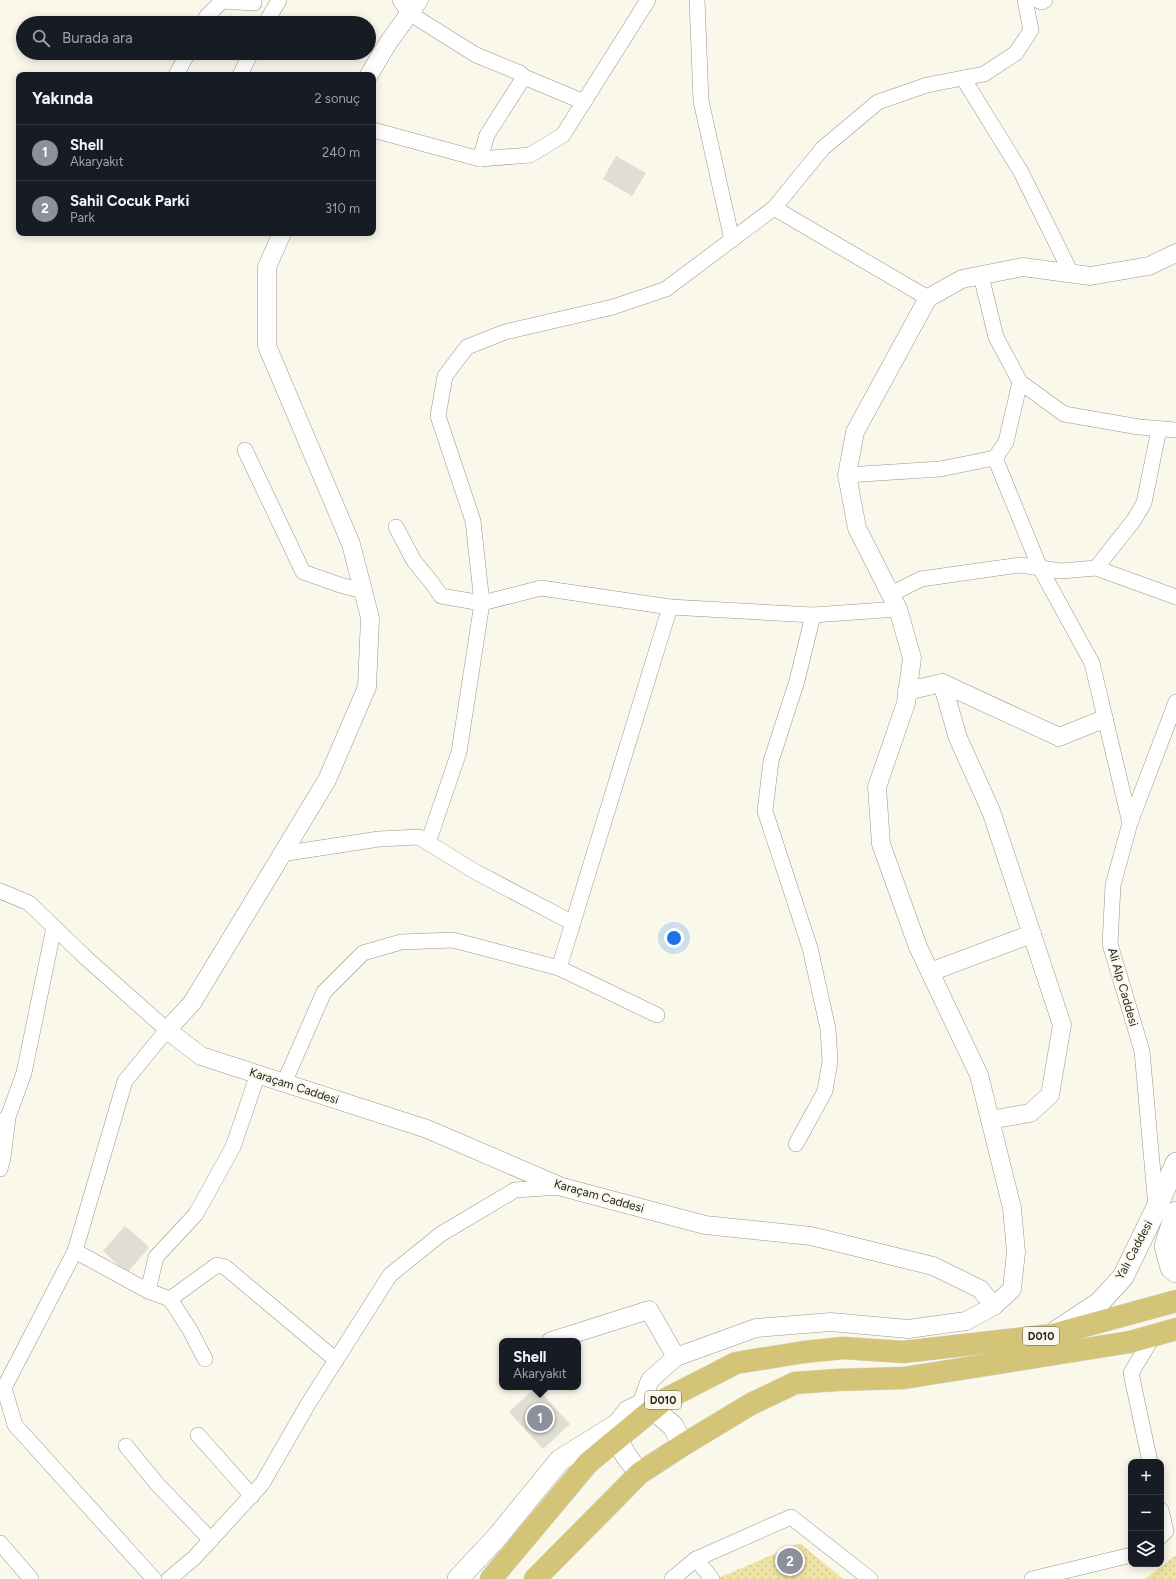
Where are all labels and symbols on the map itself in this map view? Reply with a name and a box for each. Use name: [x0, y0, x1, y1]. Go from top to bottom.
your location: [664, 928, 684, 948]
street label: Ali Alp Caddesi: [1105, 946, 1141, 1028]
street label: Karaçam Caddesi: [248, 1065, 340, 1107]
street label: Karaçam Caddesi: [552, 1176, 646, 1216]
street label: Yalı Caddesi: [1113, 1218, 1155, 1282]
road number: D010: [1023, 1327, 1059, 1345]
road number: D010: [645, 1391, 681, 1409]
pin: 1: [527, 1403, 553, 1433]
pin: 2: [777, 1546, 803, 1576]

